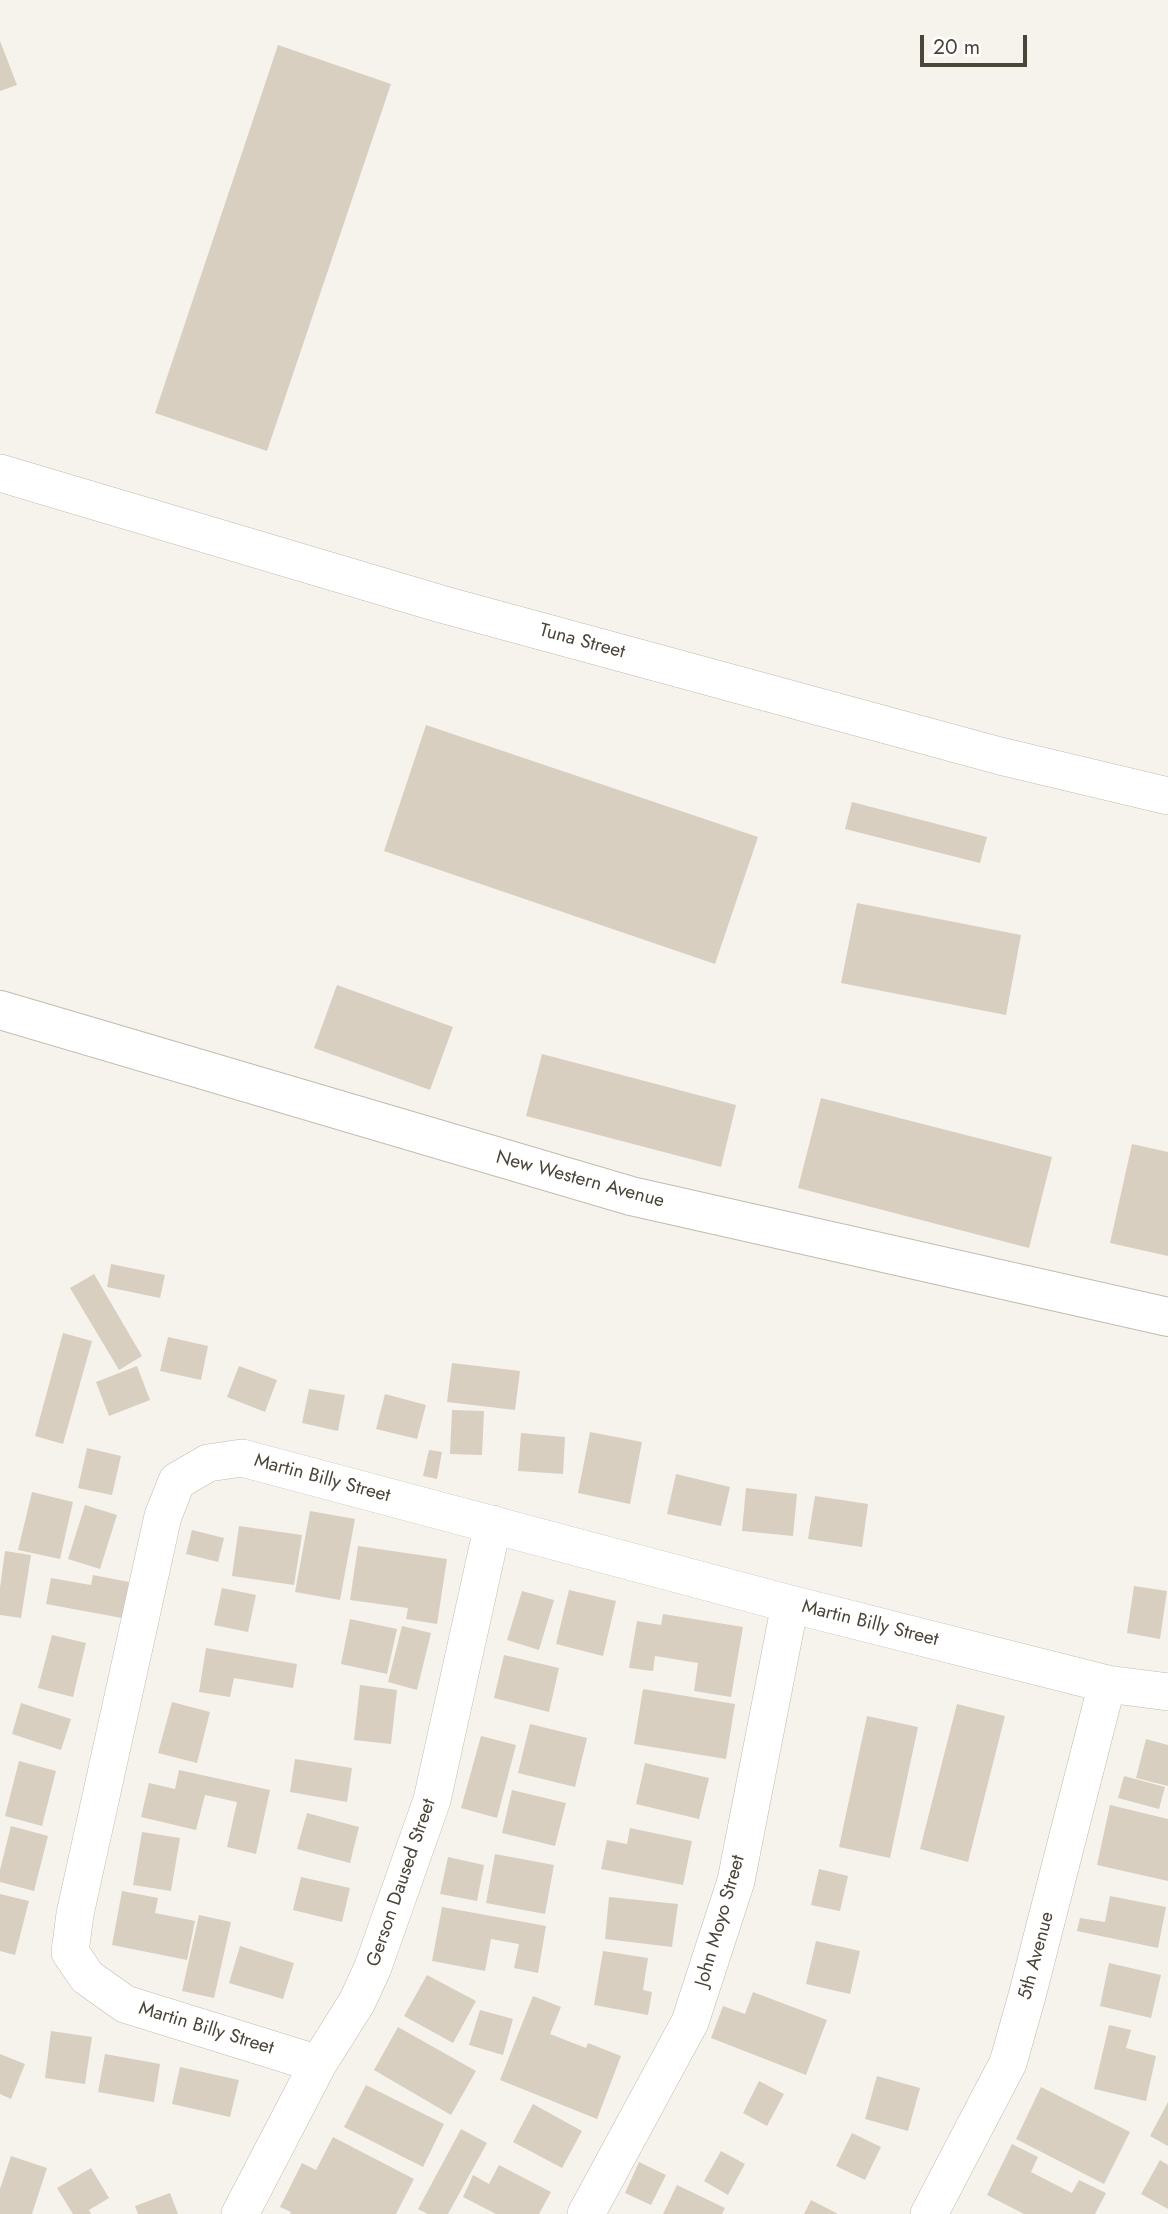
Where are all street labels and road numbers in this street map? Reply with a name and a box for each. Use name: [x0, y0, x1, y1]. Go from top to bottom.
street label: Tuna Street: [537, 620, 627, 664]
street label: New Western Avenue: [493, 1147, 667, 1213]
street label: Martin Billy Street: [251, 1450, 393, 1508]
street label: Martin Billy Street: [799, 1596, 941, 1652]
street label: Gerson Daused Street: [363, 1796, 441, 1970]
street label: John Moyo Street: [691, 1853, 751, 1989]
street label: 5th Avenue: [1014, 1910, 1060, 2002]
street label: Martin Billy Street: [136, 1998, 276, 2060]

